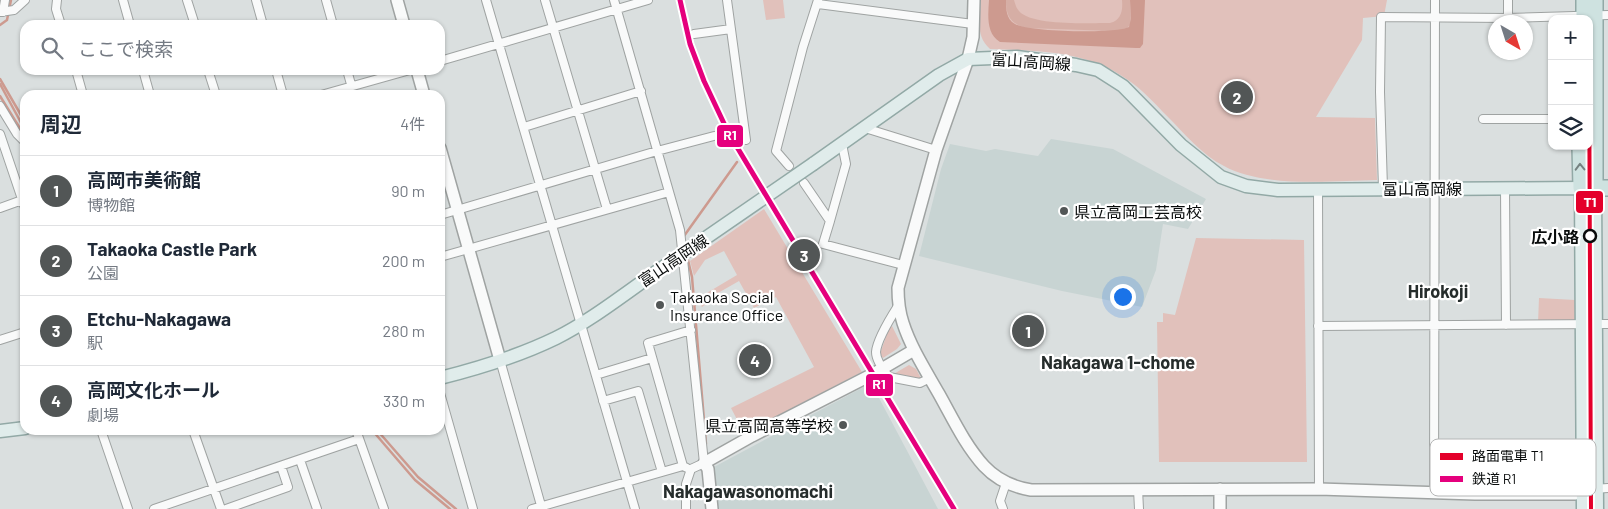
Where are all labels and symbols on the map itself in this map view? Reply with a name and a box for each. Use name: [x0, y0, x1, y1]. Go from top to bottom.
north arrow: [1488, 15, 1533, 60]
street label: 富山高岡線: [990, 49, 1072, 73]
pin: 2: [1221, 78, 1253, 116]
line badge: R1: [716, 124, 744, 148]
text: R1: [723, 126, 737, 143]
one-way arrow: [1575, 163, 1586, 171]
street label: 富山高岡線: [1382, 179, 1462, 198]
line badge: T1: [1575, 190, 1604, 214]
text: T1: [1583, 193, 1597, 210]
place label: 県立高岡工芸高校: [1074, 202, 1202, 221]
marker: 県立高岡工芸高校: [1058, 205, 1070, 217]
place label: 広小路: [1531, 227, 1579, 246]
marker: 広小路: [1583, 229, 1597, 243]
street label: 富山高岡線: [635, 230, 711, 290]
pin: 3: [788, 236, 820, 274]
district label: Hirokoji: [1408, 280, 1468, 302]
your location: [1110, 284, 1136, 310]
place label: Takaoka Social Insurance Office: [670, 287, 783, 324]
marker: Takaoka Social Insurance Office: [654, 299, 666, 311]
pin: 1: [1012, 312, 1044, 350]
pin: 4: [739, 341, 771, 379]
district label: Nakagawa 1-chome: [1041, 351, 1195, 373]
line badge: R1: [865, 373, 894, 397]
text: R1: [872, 375, 886, 392]
place label: 県立高岡高等学校: [705, 416, 833, 435]
marker: 県立高岡高等学校: [837, 419, 849, 431]
legend: [1430, 439, 1596, 496]
text: 路面電車 T1: [1472, 447, 1544, 464]
text: 鉄道 R1: [1472, 470, 1516, 487]
district label: Nakagawasonomachi: [663, 480, 833, 502]

